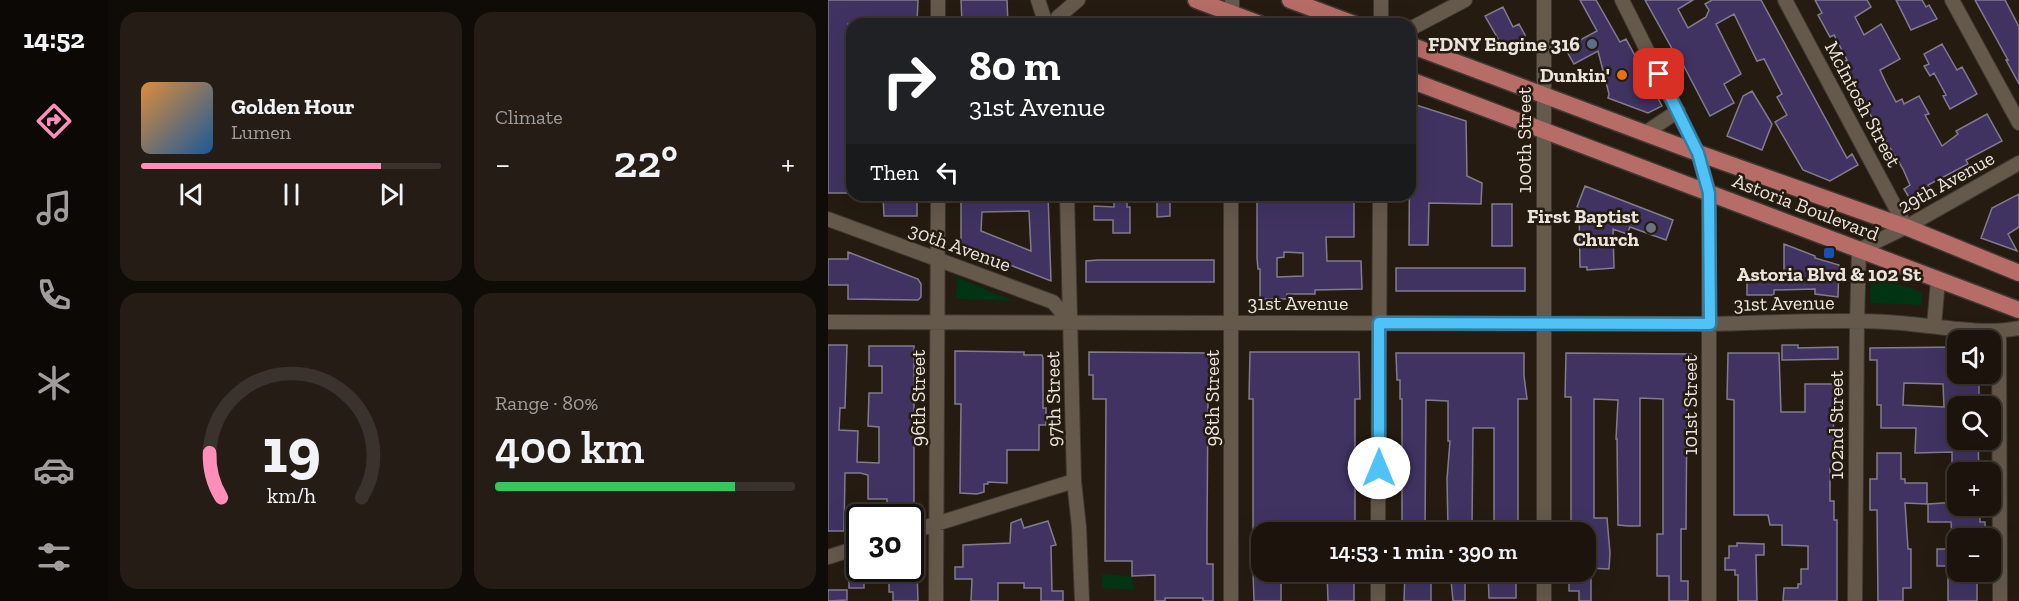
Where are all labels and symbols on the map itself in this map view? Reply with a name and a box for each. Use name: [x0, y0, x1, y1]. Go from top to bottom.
place label: FDNY Engine 316: [1428, 32, 1580, 56]
marker: FDNY Engine 316: [1585, 37, 1599, 51]
street label: McIntosh Street: [1820, 37, 1906, 171]
pin: [1633, 48, 1684, 99]
place label: Dunkin': [1540, 63, 1610, 87]
marker: Dunkin': [1615, 68, 1629, 82]
street label: 100th Street: [1512, 86, 1536, 193]
street label: 29th Avenue: [1894, 146, 1998, 218]
street label: Astoria Boulevard: [1729, 168, 1883, 246]
place label: First Baptist Church: [1527, 204, 1640, 251]
street label: 30th Avenue: [906, 217, 1014, 277]
marker: First Baptist Church: [1644, 221, 1658, 235]
marker: Astoria Blvd & 102 St: [1822, 246, 1836, 260]
place label: Astoria Blvd & 102 St: [1737, 262, 1922, 286]
street label: 31st Avenue: [1733, 290, 1835, 316]
street label: 31st Avenue: [1248, 291, 1348, 315]
street label: 96th Street: [906, 349, 930, 446]
street label: 98th Street: [1200, 349, 1224, 447]
street label: 97th Street: [1040, 350, 1066, 447]
street label: 101st Street: [1678, 354, 1702, 455]
street label: 102nd Street: [1824, 370, 1848, 480]
position arrow: [1347, 436, 1411, 500]
speed limit sign: 30: [846, 504, 924, 582]

